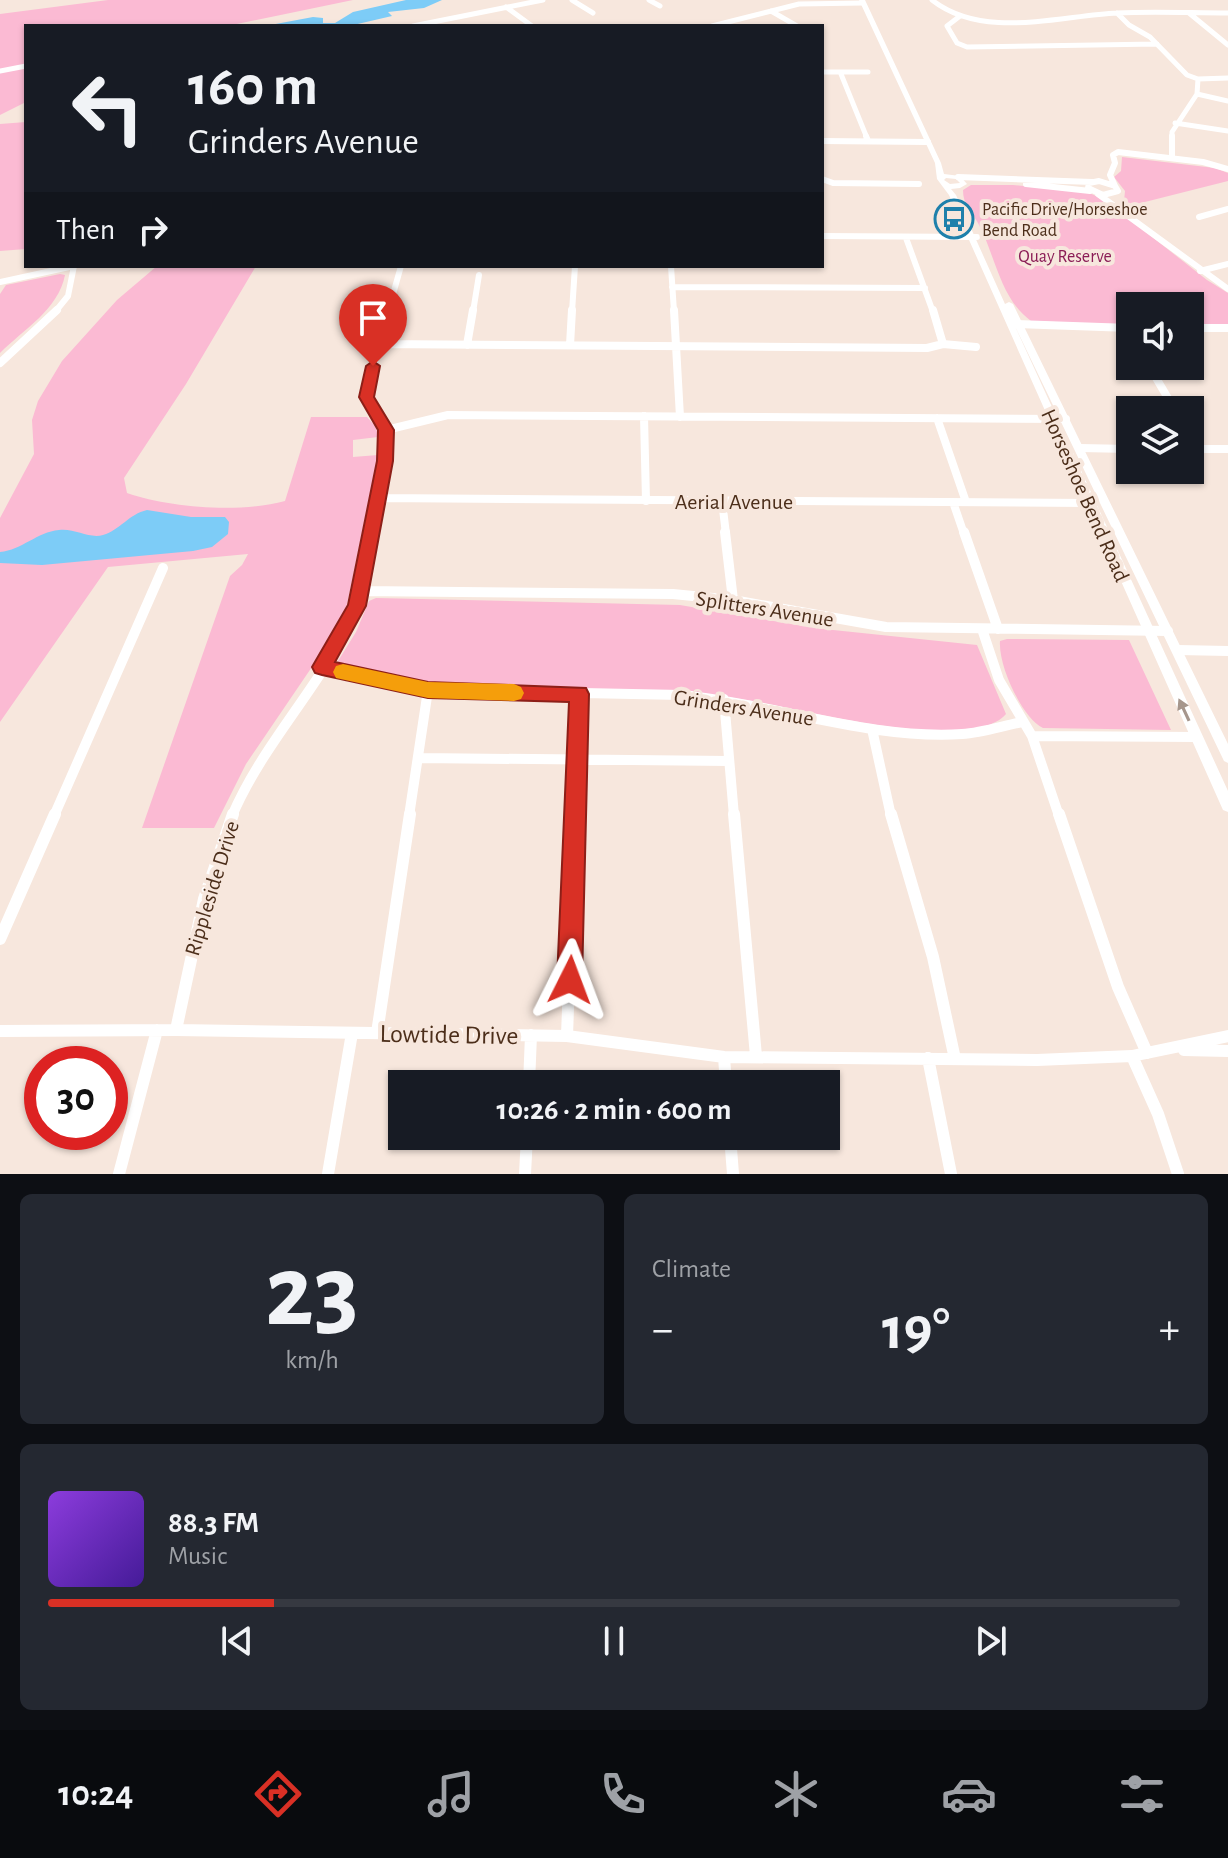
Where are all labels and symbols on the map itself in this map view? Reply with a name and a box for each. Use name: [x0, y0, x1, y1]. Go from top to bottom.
bus stop icon: Pacific Drive/Horseshoe Bend Road: [933, 198, 975, 240]
place label: Pacific Drive/Horseshoe Bend Road: [982, 201, 1148, 240]
park label: Quay Reserve: [1018, 248, 1112, 266]
pin: [339, 284, 407, 366]
street label: Horseshoe Bend Road: [1037, 406, 1133, 585]
street label: Aerial Avenue: [675, 491, 793, 513]
street label: Splitters Avenue: [694, 587, 835, 631]
street label: Grinders Avenue: [672, 686, 815, 730]
one-way arrow: [1177, 698, 1191, 721]
street label: Rippleside Drive: [181, 818, 243, 958]
position arrow: [528, 938, 612, 1022]
street label: Lowtide Drive: [379, 1021, 519, 1049]
speed limit sign: 30: [24, 1046, 128, 1150]

